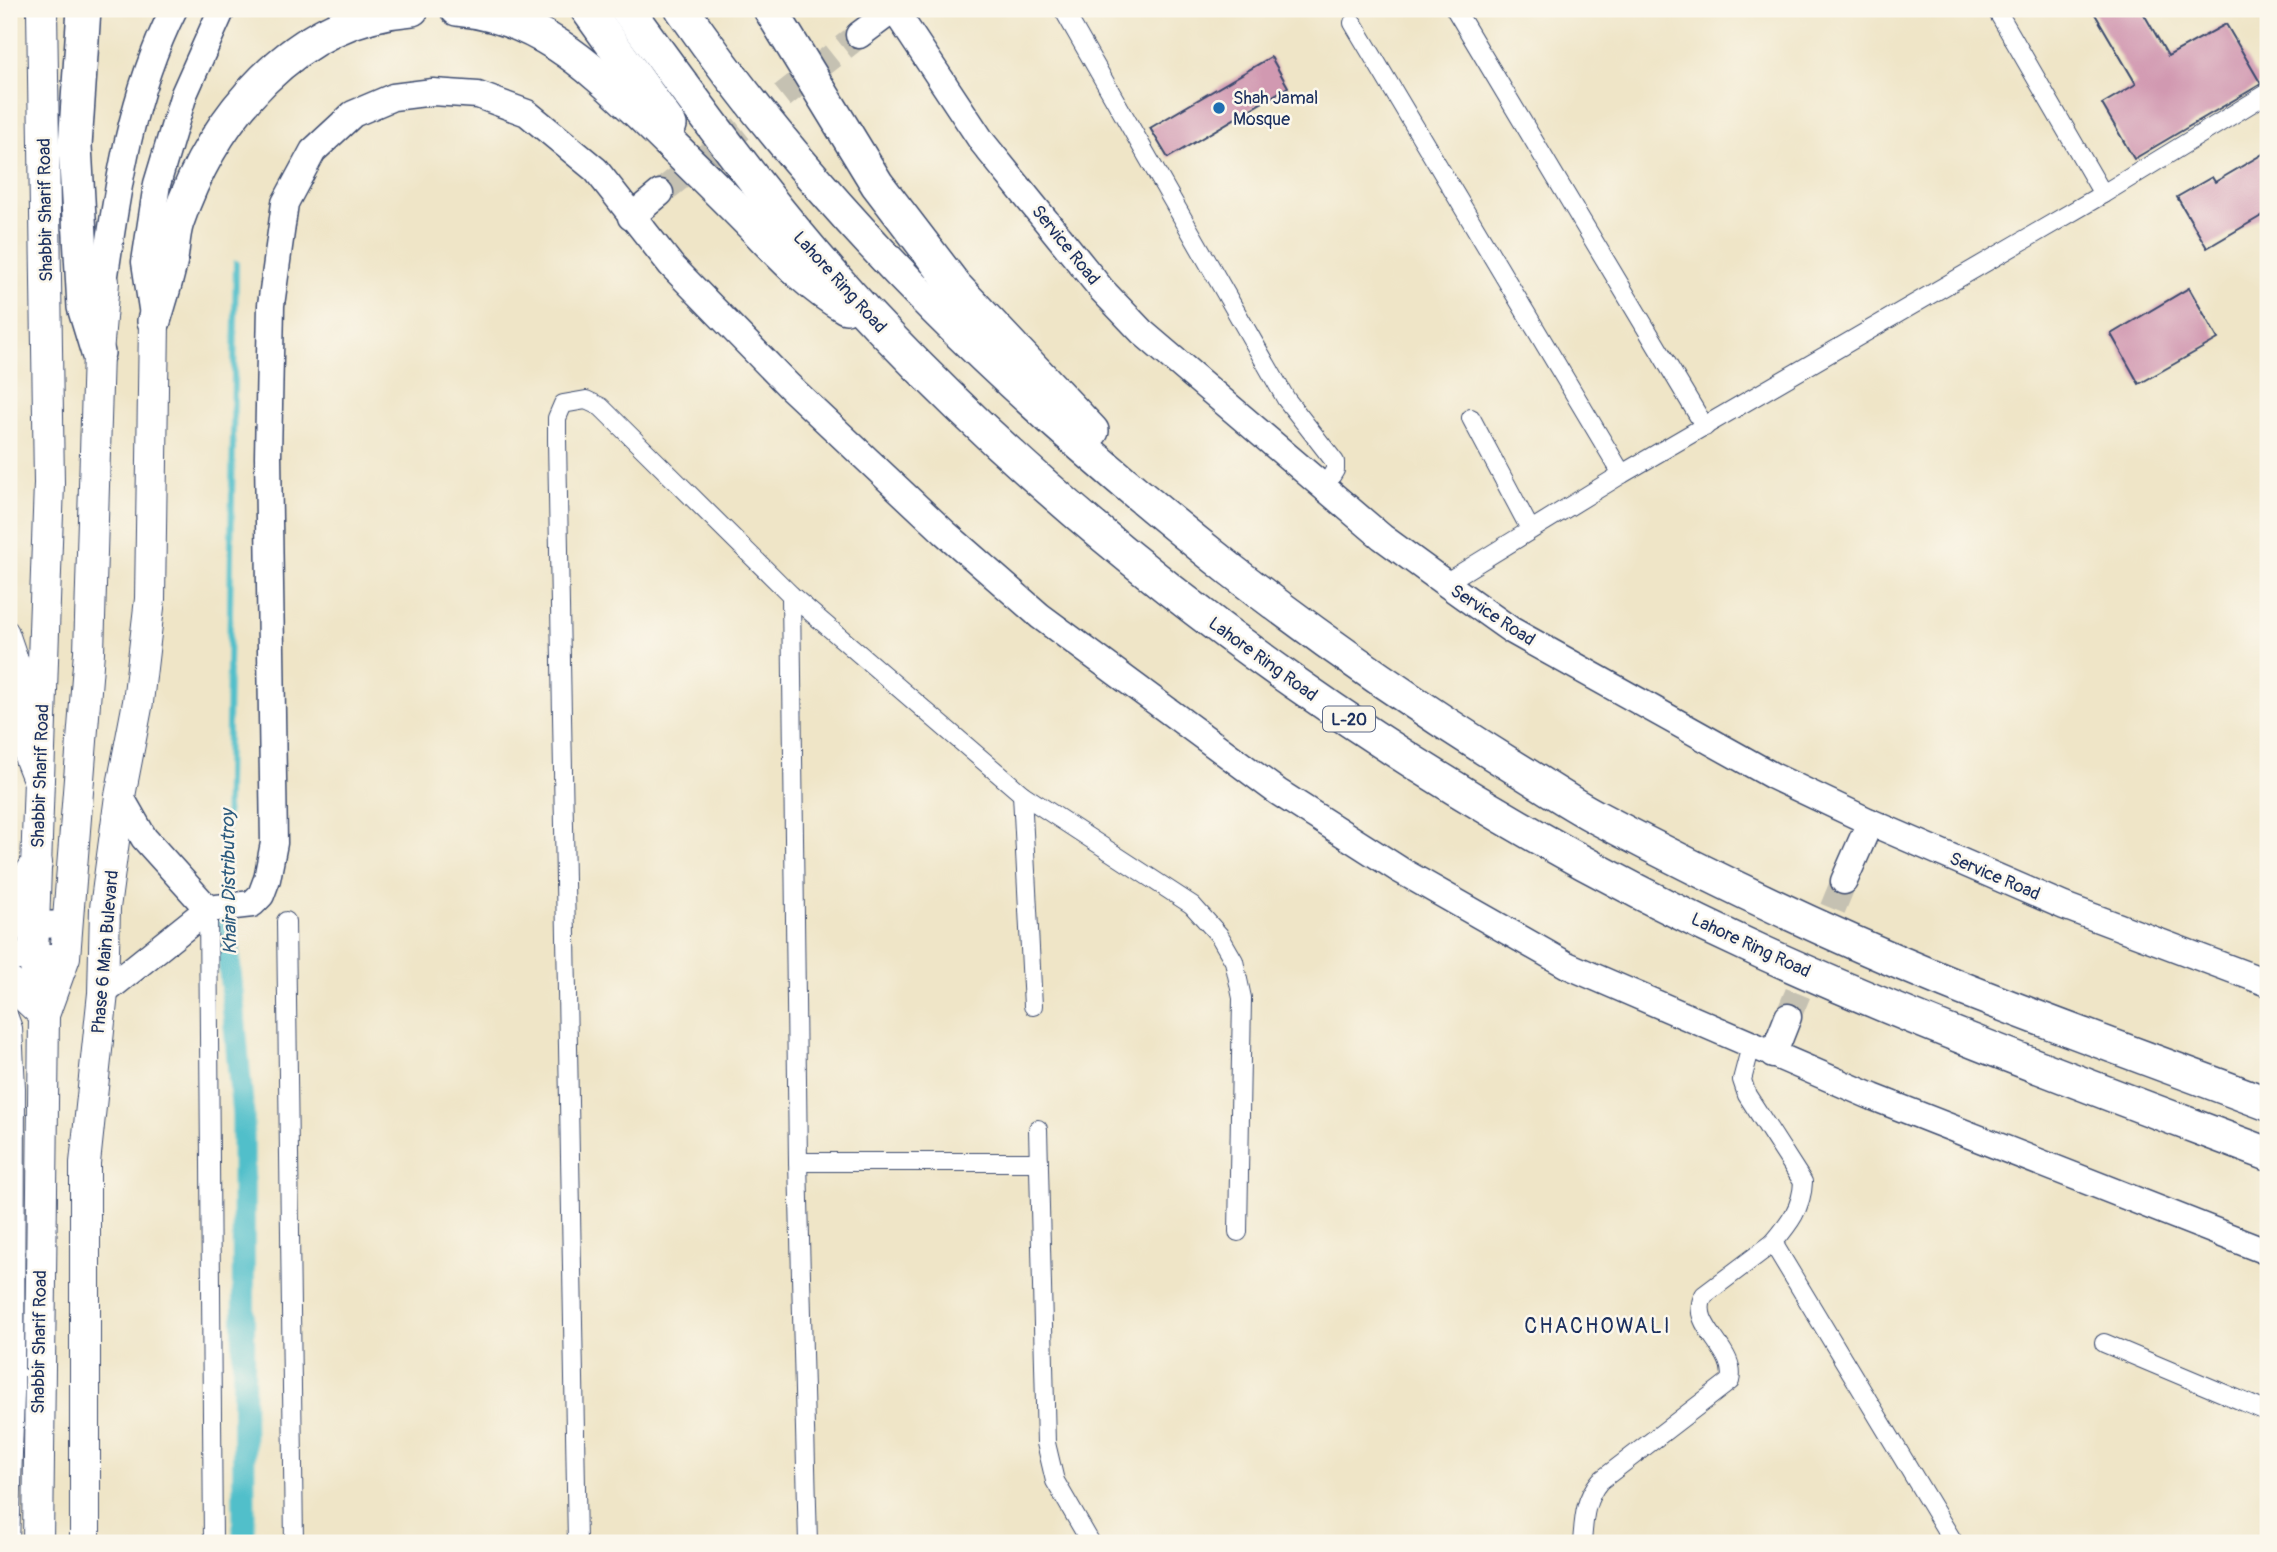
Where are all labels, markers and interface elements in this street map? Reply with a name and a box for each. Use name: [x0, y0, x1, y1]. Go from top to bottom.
place label: Shah Jamal Mosque: [1233, 87, 1318, 131]
marker: Shah Jamal Mosque: [1211, 100, 1227, 116]
street label: Shabbir Sharif Road: [33, 138, 58, 282]
street label: Service Road: [1026, 201, 1105, 290]
street label: Lahore Ring Road: [788, 227, 891, 338]
street label: Service Road: [1446, 580, 1539, 651]
street label: Lahore Ring Road: [1204, 612, 1322, 707]
street label: Shabbir Sharif Road: [26, 704, 55, 848]
road number: L-20: [1323, 706, 1375, 732]
water label: Khaira Distributroy: [216, 806, 242, 955]
street label: Service Road: [1946, 847, 2044, 906]
street label: Phase 6 Main Bulevard: [87, 869, 124, 1035]
street label: Lahore Ring Road: [1687, 908, 1814, 983]
street label: Shabbir Sharif Road: [27, 1270, 52, 1414]
district label: CHACHOWALI: [1524, 1313, 1672, 1340]

